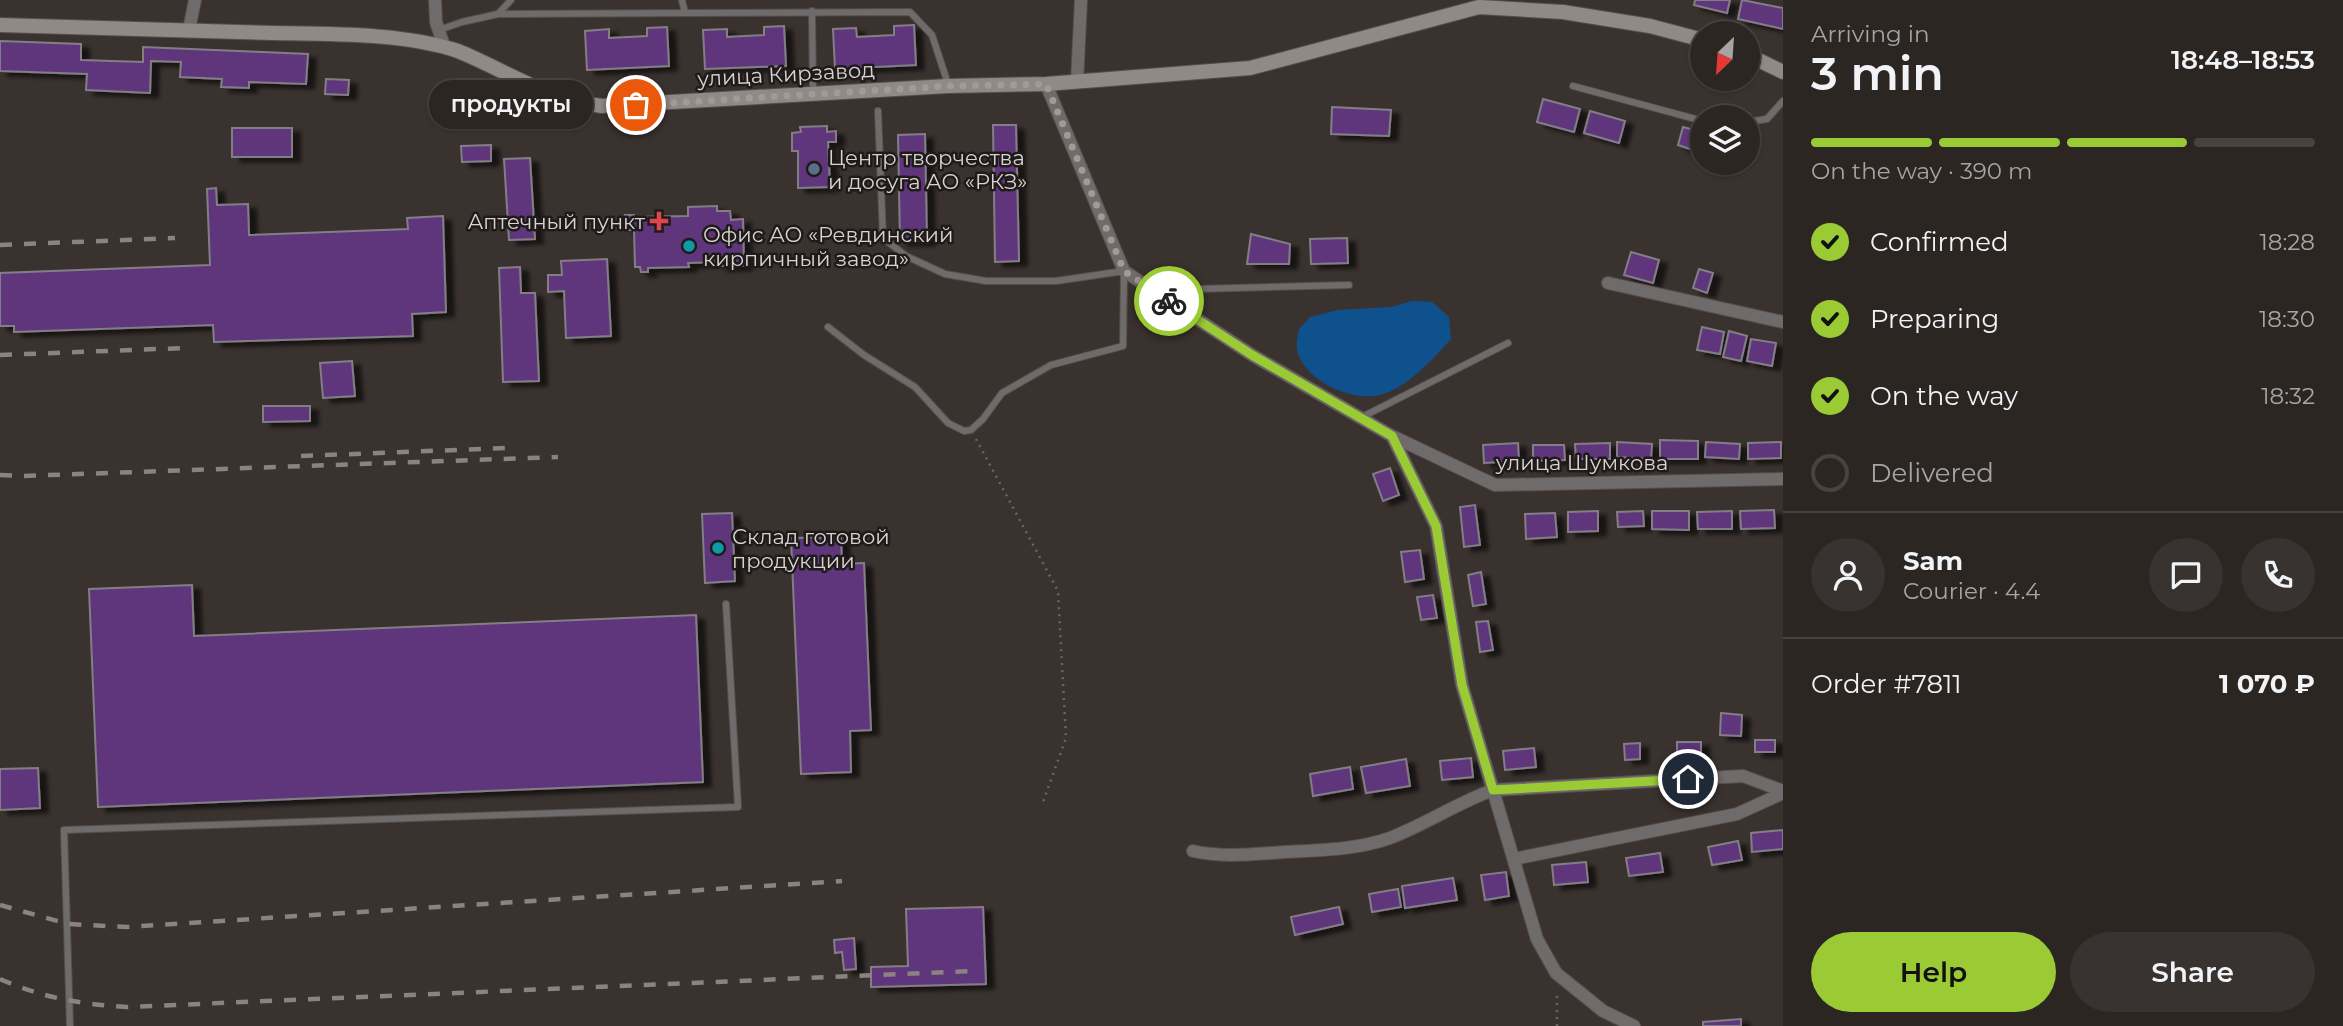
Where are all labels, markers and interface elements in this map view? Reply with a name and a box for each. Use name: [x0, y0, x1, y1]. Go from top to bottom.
text: Arriving in: [1811, 20, 1930, 48]
north arrow: [1690, 21, 1760, 91]
map controls: [1690, 21, 1760, 175]
text: 18:48–18:53: [2171, 44, 2315, 76]
text: 3 min: [1811, 45, 1944, 102]
street label: улица Кирзавод: [696, 57, 875, 91]
pin: [606, 75, 666, 135]
callout: продукты: [430, 80, 594, 130]
icon: bag: [617, 86, 655, 124]
text: продукты: [451, 90, 571, 118]
button: layers: [1690, 105, 1760, 175]
place label: Центр творчества и досуга АО «РКЗ»: [828, 145, 1027, 194]
text: On the way · 390 m: [1811, 157, 2033, 185]
marker: Центр творчества и досуга АО «РКЗ»: [806, 161, 822, 177]
place label: Аптечный пункт: [468, 209, 645, 234]
marker: Аптечный пункт: [651, 213, 667, 229]
place label: Офис АО «Ревдинский кирпичный завод»: [703, 222, 954, 271]
icon: check: [1811, 223, 1849, 261]
text: Confirmed: [1870, 226, 2009, 258]
text: 18:28: [2259, 228, 2315, 256]
marker: Офис АО «Ревдинский кирпичный завод»: [681, 238, 697, 254]
courier: [1134, 266, 1204, 336]
icon: bike: [1150, 282, 1188, 320]
icon: check: [1811, 300, 1849, 338]
text: Preparing: [1870, 303, 1999, 335]
text: 18:30: [2259, 305, 2315, 333]
icon: check: [1811, 377, 1849, 415]
text: On the way: [1870, 380, 2018, 412]
text: 18:32: [2261, 382, 2315, 410]
street label: улица Шумкова: [1495, 450, 1668, 475]
text: Delivered: [1870, 457, 1994, 489]
place label: Склад готовой продукции: [732, 524, 890, 573]
button: person: [1811, 538, 1885, 612]
button: chat: [2149, 538, 2223, 612]
button: phone: [2241, 538, 2315, 612]
marker: Склад готовой продукции: [710, 540, 726, 556]
text: Sam: [1903, 545, 1963, 577]
text: Courier · 4.4: [1903, 577, 2040, 605]
text: Order #7811: [1811, 668, 1962, 700]
text: 1 070 ₽: [2219, 668, 2315, 700]
pin: [1658, 749, 1718, 809]
icon: home: [1669, 760, 1707, 798]
button: Help: [1811, 932, 2056, 1012]
button: Share: [2070, 932, 2315, 1012]

